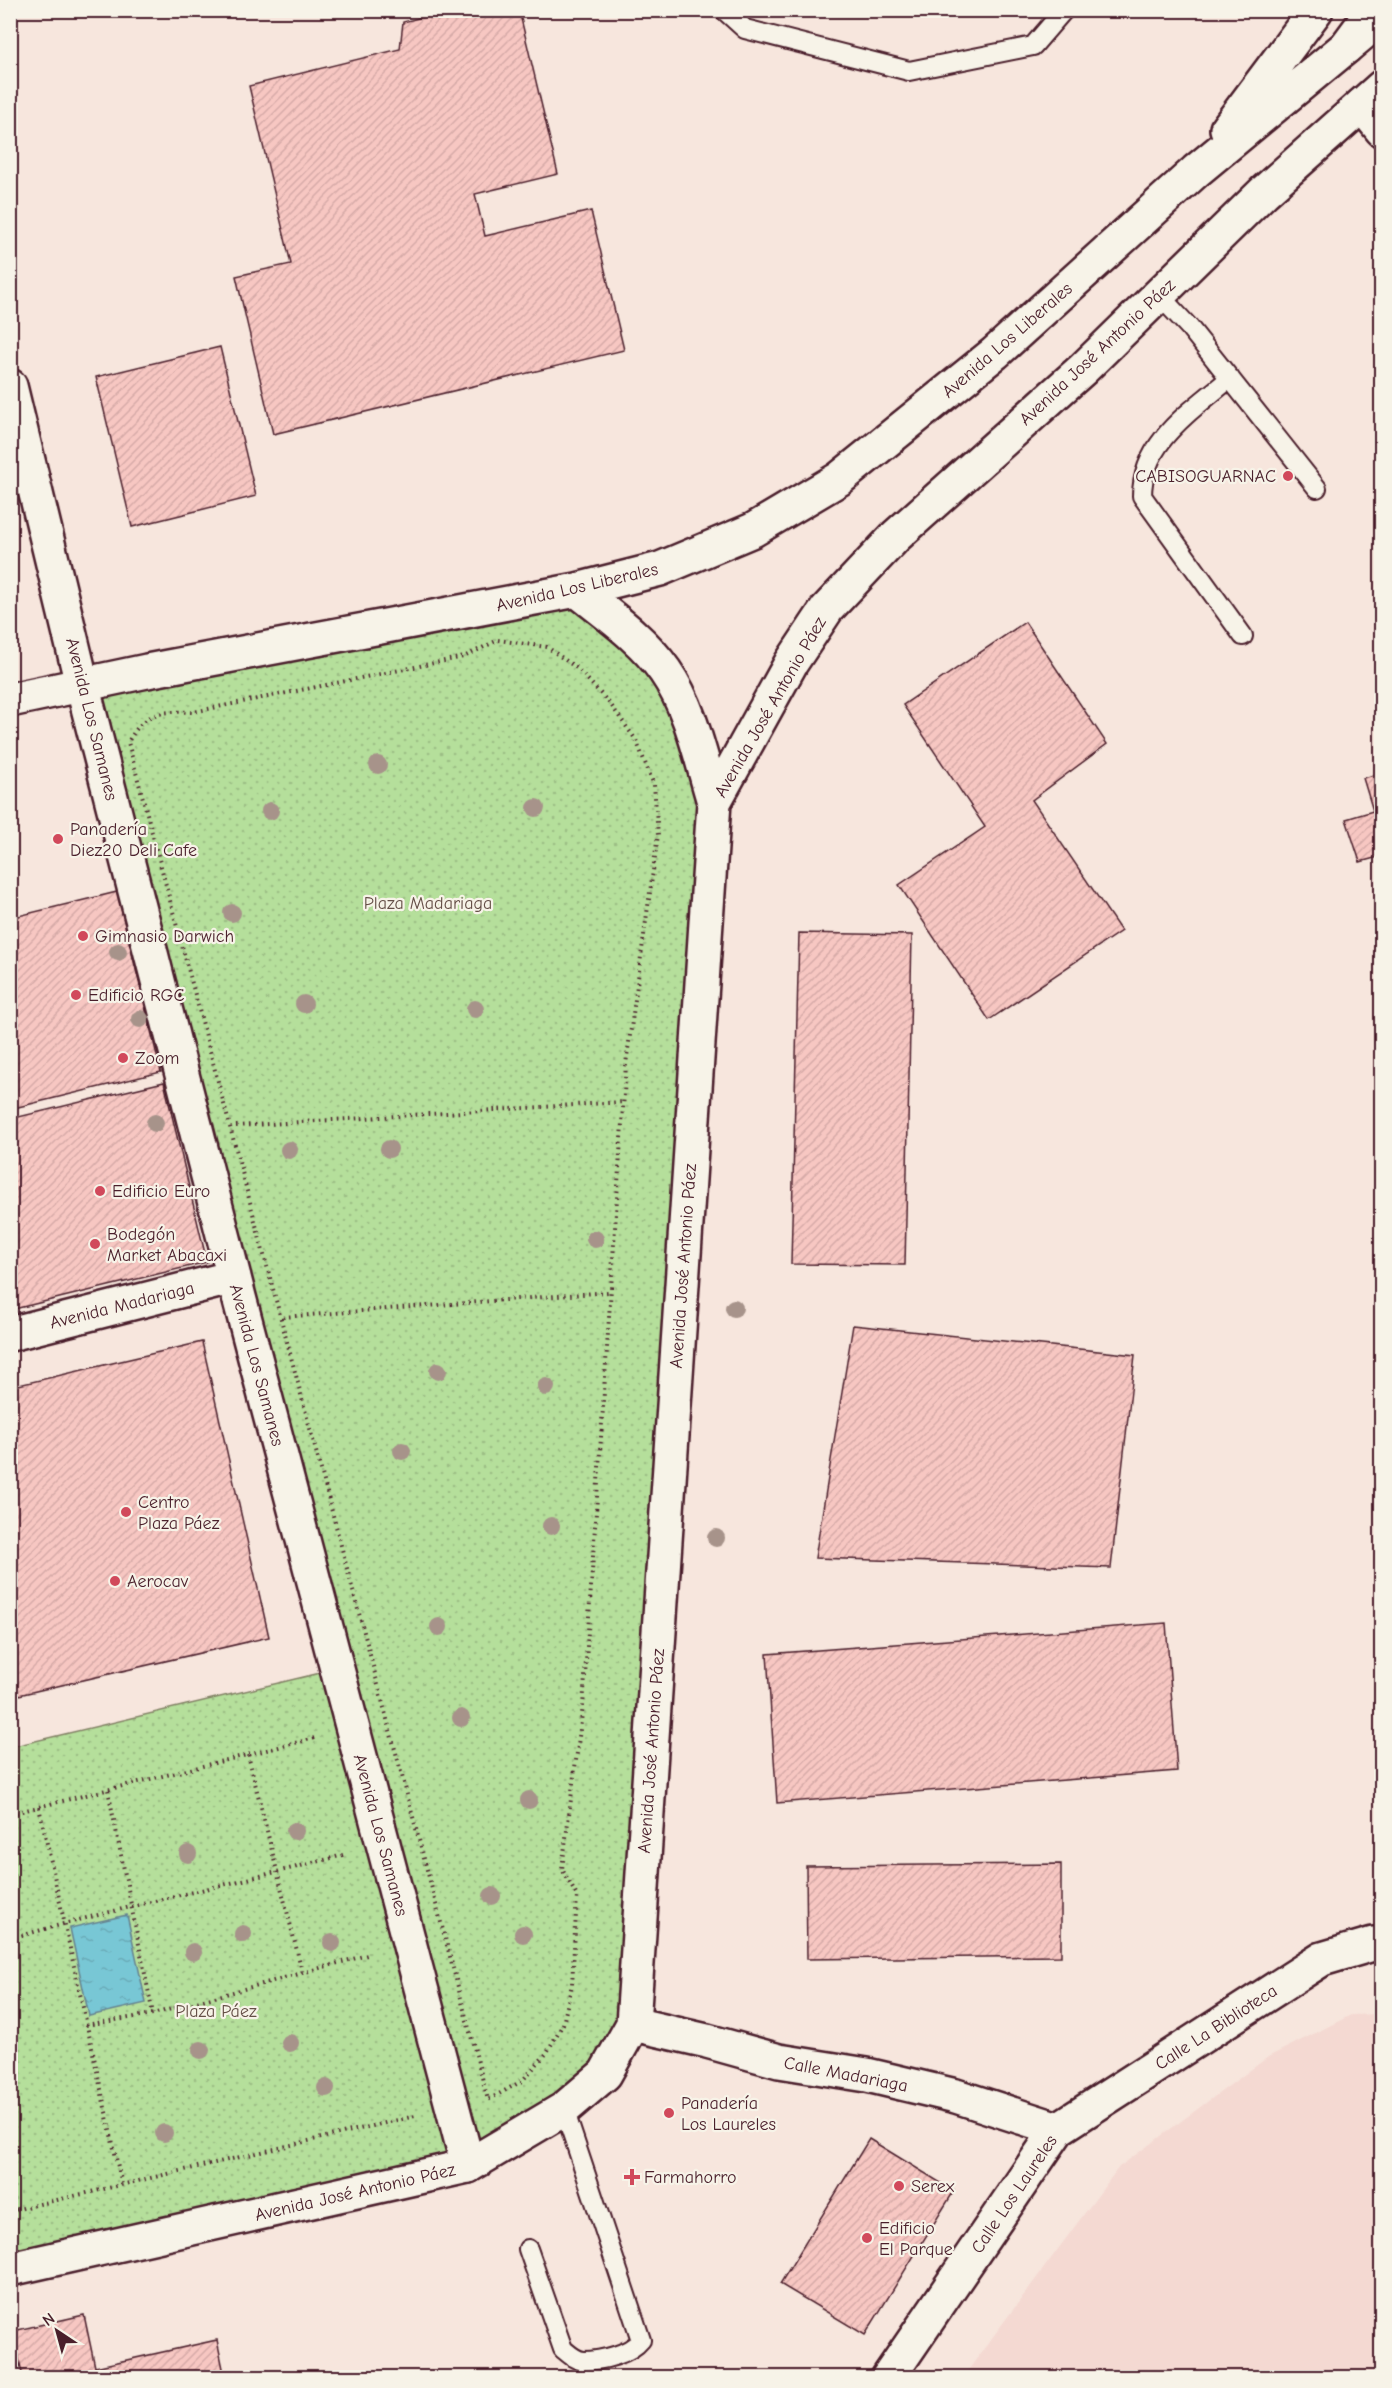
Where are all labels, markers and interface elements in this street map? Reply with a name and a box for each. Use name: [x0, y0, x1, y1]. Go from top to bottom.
street label: Avenida José Antonio Páez: [1015, 275, 1180, 430]
street label: Avenida Los Liberales: [938, 278, 1077, 403]
place label: CABISOGUARNAC: [1135, 466, 1276, 487]
marker: CABISOGUARNAC: [1281, 469, 1295, 483]
street label: Avenida Los Liberales: [494, 559, 660, 616]
street label: Avenida José Antonio Páez: [710, 613, 831, 801]
street label: Avenida Los Samanes: [61, 636, 122, 803]
place label: Panadería Diez20 Deli Cafe: [70, 819, 197, 861]
marker: Panadería Diez20 Deli Cafe: [51, 832, 65, 846]
park label: Plaza Madariaga: [364, 893, 492, 914]
place label: Gimnasio Darwich: [95, 926, 234, 947]
marker: Gimnasio Darwich: [76, 929, 90, 943]
place label: Edificio RGC: [88, 985, 185, 1006]
marker: Edificio RGC: [69, 988, 83, 1002]
place label: Zoom: [135, 1048, 179, 1069]
marker: Zoom: [116, 1051, 130, 1065]
street label: Avenida José Antonio Páez: [666, 1163, 701, 1369]
place label: Edificio Euro: [112, 1181, 210, 1202]
marker: Edificio Euro: [93, 1184, 107, 1198]
place label: Bodegón Market Abacaxi: [107, 1224, 227, 1266]
marker: Bodegón Market Abacaxi: [88, 1237, 102, 1251]
street label: Avenida Madariaga: [48, 1277, 197, 1334]
street label: Avenida Los Samanes: [225, 1282, 288, 1448]
place label: Centro Plaza Páez: [138, 1492, 220, 1534]
marker: Centro Plaza Páez: [119, 1505, 133, 1519]
place label: Aerocav: [127, 1571, 189, 1592]
marker: Aerocav: [108, 1574, 122, 1588]
street label: Avenida José Antonio Páez: [634, 1648, 669, 1854]
street label: Avenida Los Samanes: [349, 1752, 412, 1918]
street label: Calle La Biblioteca: [1151, 1980, 1281, 2075]
park label: Plaza Páez: [175, 2001, 257, 2022]
street label: Calle Madariaga: [782, 2052, 910, 2097]
place label: Panadería Los Laureles: [681, 2093, 776, 2135]
marker: Panadería Los Laureles: [662, 2106, 676, 2120]
street label: Calle Los Laureles: [967, 2131, 1062, 2257]
street label: Avenida José Antonio Páez: [253, 2159, 458, 2226]
place label: Farmahorro: [644, 2167, 737, 2188]
marker: Farmahorro: [625, 2170, 639, 2184]
place label: Serex: [911, 2176, 955, 2197]
marker: Serex: [892, 2179, 906, 2193]
place label: Edificio El Parque: [879, 2218, 953, 2260]
marker: Edificio El Parque: [860, 2231, 874, 2245]
north arrow: [27, 2301, 87, 2361]
text: N: [39, 2309, 58, 2330]

